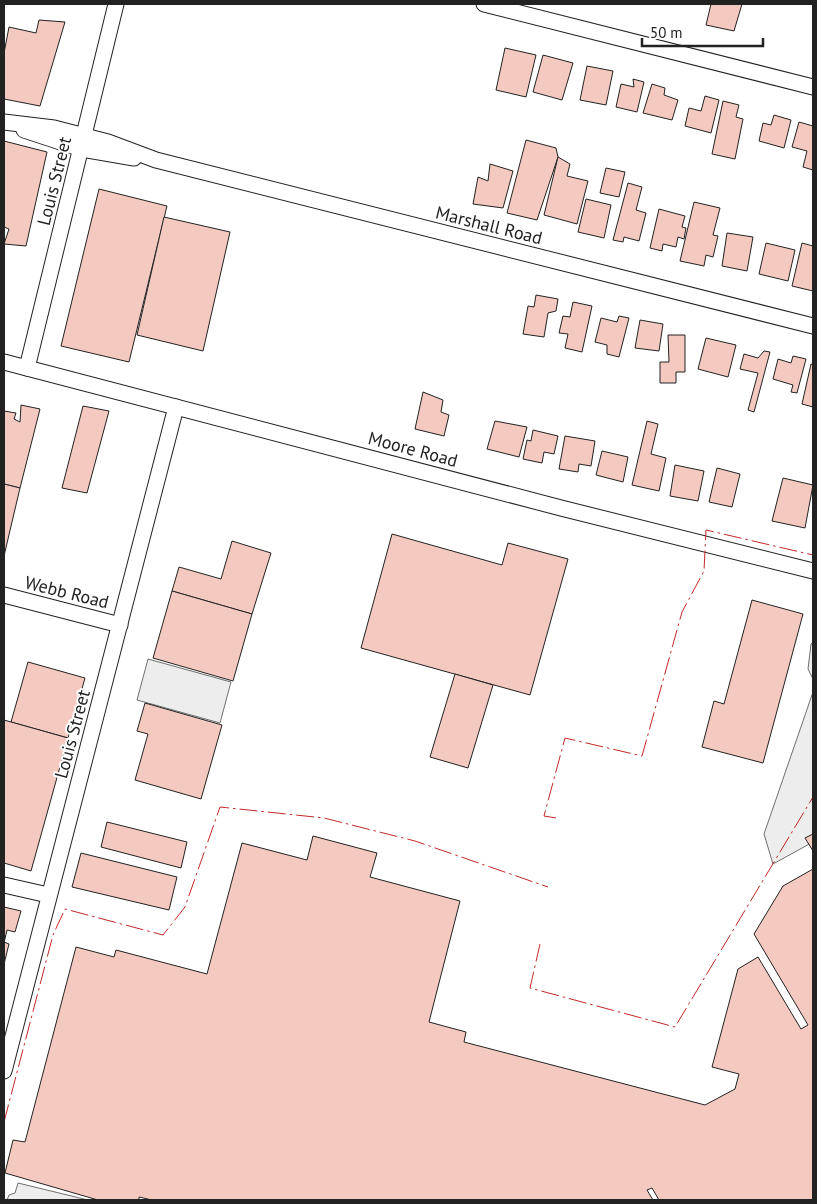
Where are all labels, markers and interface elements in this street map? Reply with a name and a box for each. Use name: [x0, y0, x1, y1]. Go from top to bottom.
scale bar: [642, 15, 763, 47]
text: 50 m: [650, 23, 683, 42]
street label: Louis Street: [32, 134, 76, 228]
street label: Marshall Road: [433, 201, 545, 249]
street label: Moore Road: [366, 426, 460, 472]
street label: Webb Road: [23, 570, 111, 614]
street label: Louis Street: [49, 687, 95, 781]

